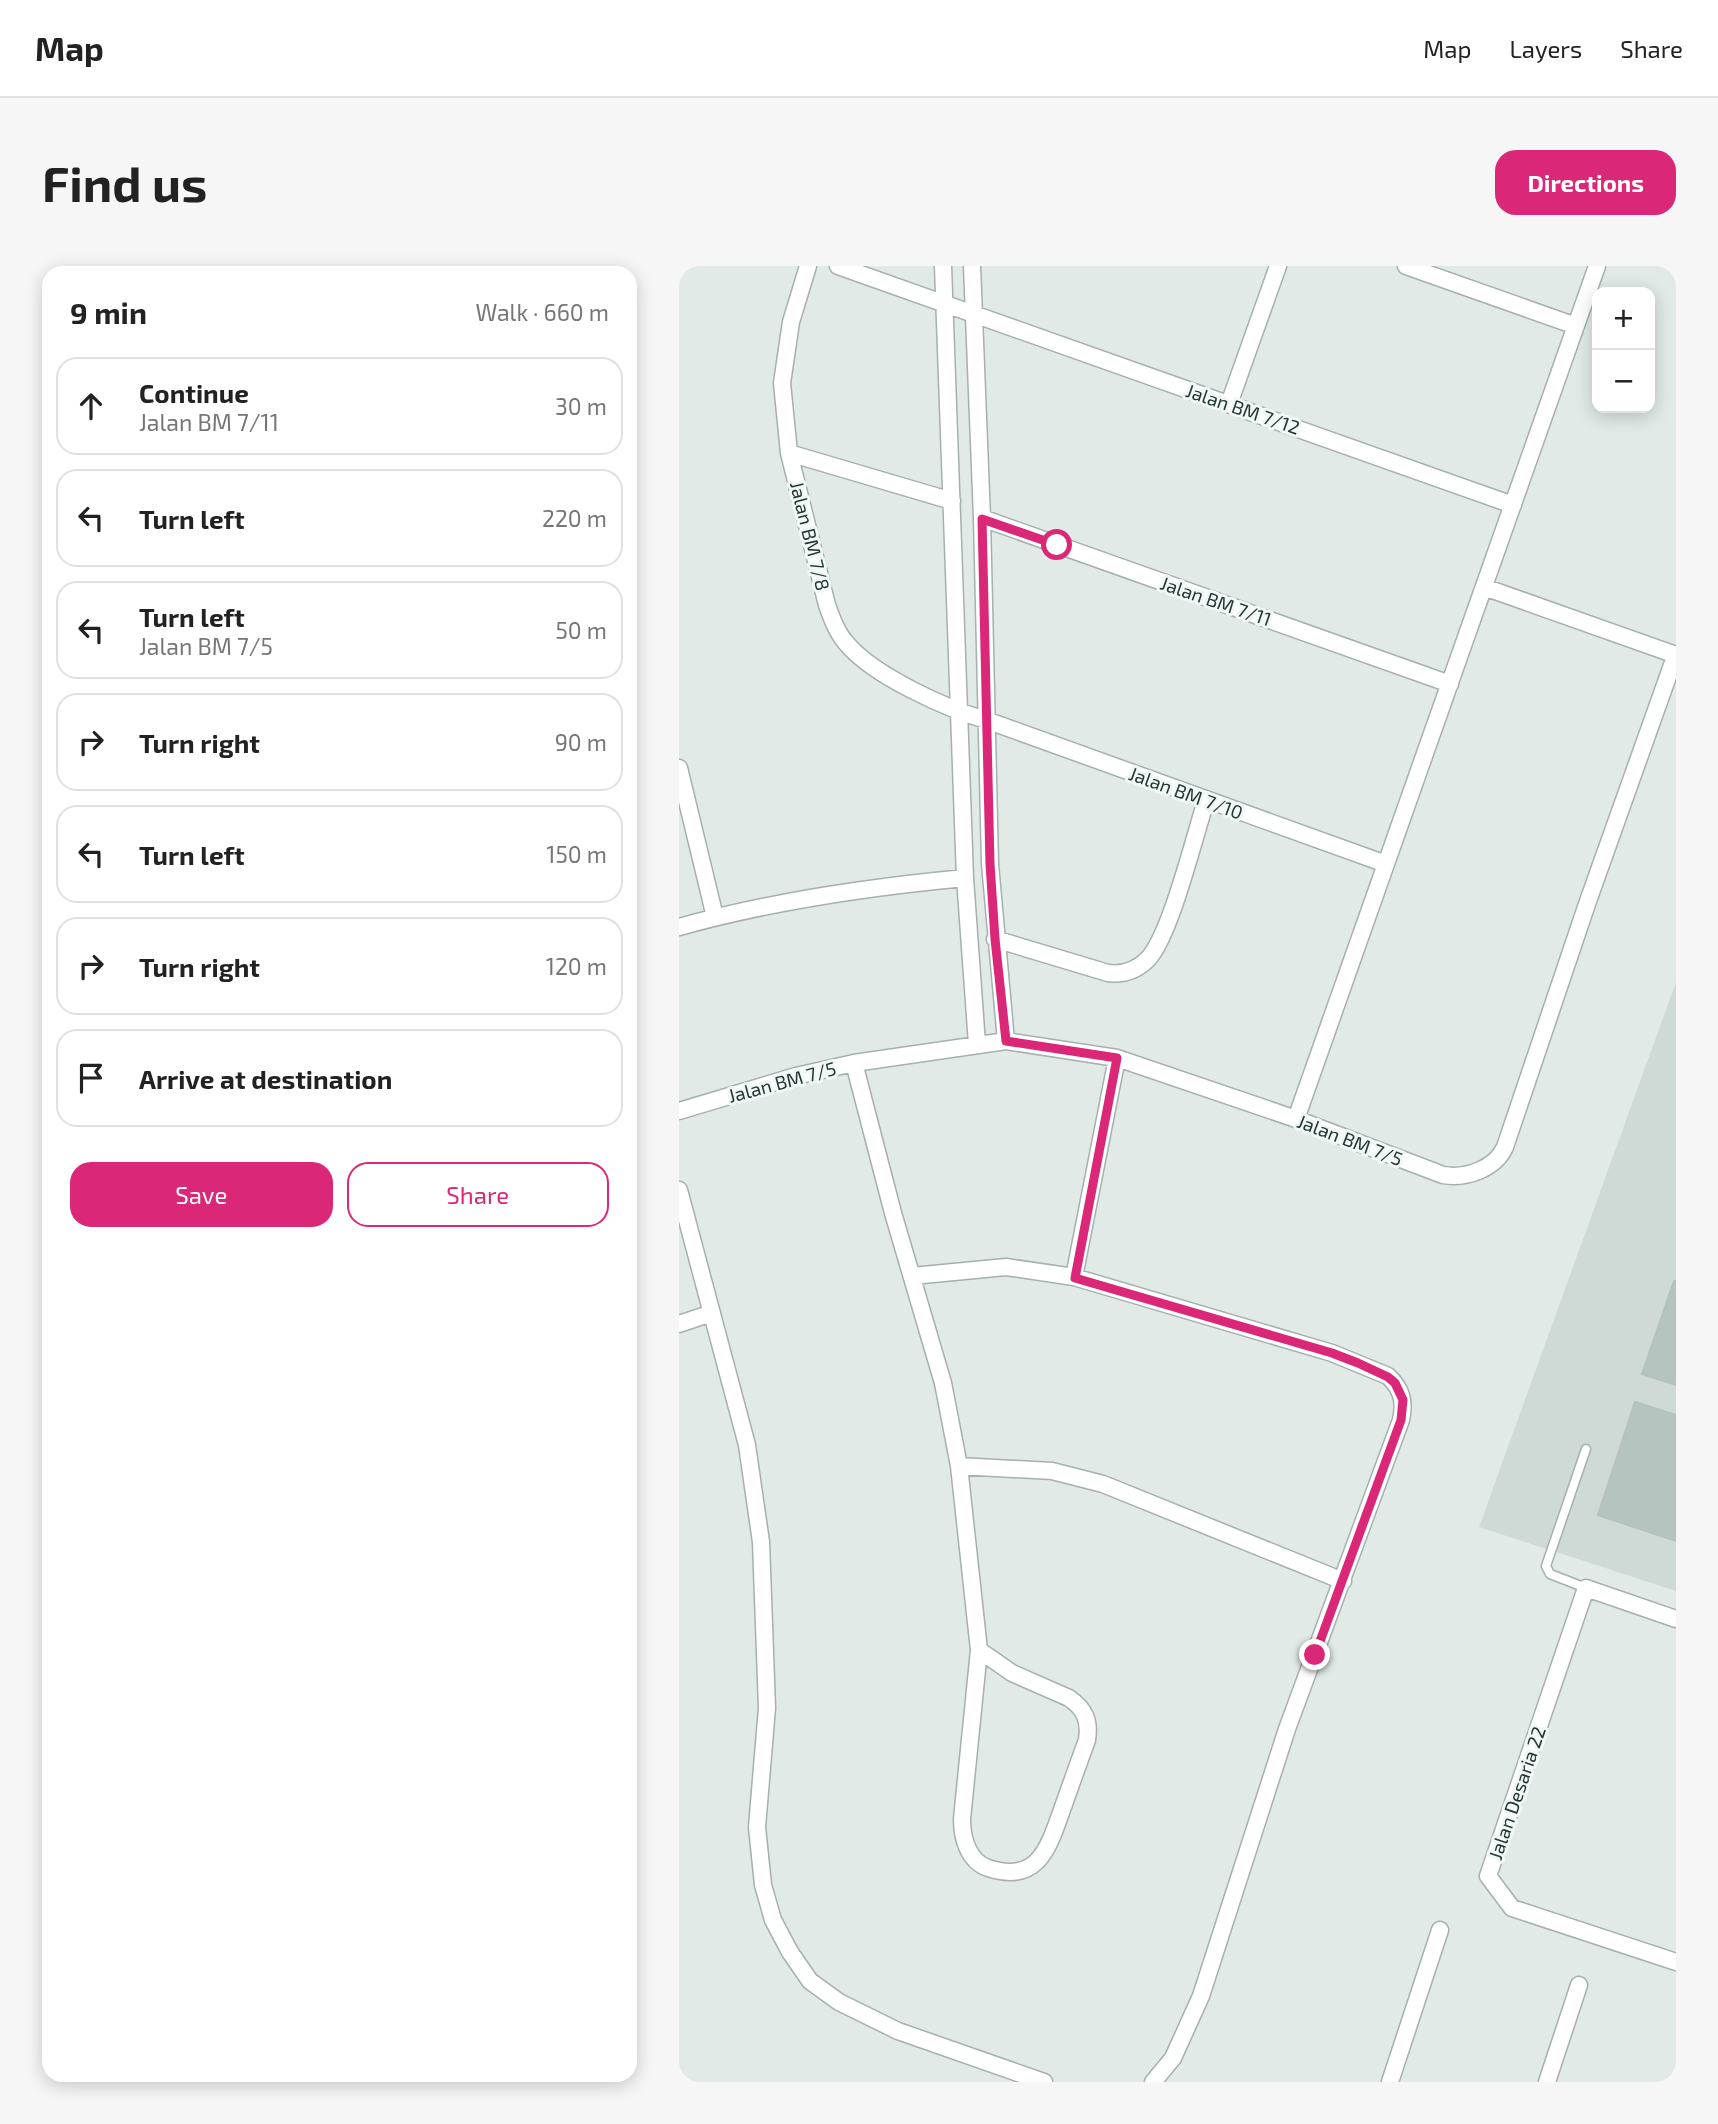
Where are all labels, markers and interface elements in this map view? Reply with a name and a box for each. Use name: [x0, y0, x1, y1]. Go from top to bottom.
text: Map: [35, 28, 104, 68]
text: Map: [1423, 34, 1471, 63]
text: Layers: [1509, 34, 1582, 63]
text: Share: [1620, 34, 1683, 63]
button: Directions: [1495, 150, 1676, 215]
text: Find us: [42, 153, 207, 212]
map controls: [1592, 287, 1655, 413]
button: +: [1592, 287, 1655, 350]
text: 9 min: [70, 294, 147, 330]
text: Walk · 660 m: [475, 298, 609, 326]
button: −: [1592, 350, 1655, 413]
text: Continue: [139, 377, 249, 408]
street label: Jalan BM 7/12: [1183, 378, 1303, 439]
icon: ahead: [72, 387, 110, 425]
text: 30 m: [555, 392, 607, 420]
text: Jalan BM 7/11: [139, 408, 279, 436]
street label: Jalan BM 7/8: [786, 479, 835, 593]
icon: left: [72, 499, 110, 537]
text: Turn left: [139, 503, 245, 534]
text: 220 m: [542, 504, 607, 532]
route start: [1041, 529, 1072, 560]
street label: Jalan BM 7/11: [1158, 571, 1275, 630]
text: Turn left: [139, 601, 245, 632]
icon: left: [72, 611, 110, 649]
text: 50 m: [556, 616, 607, 644]
text: Jalan BM 7/5: [139, 632, 273, 660]
icon: right: [72, 723, 110, 761]
text: Turn right: [139, 727, 260, 758]
text: 90 m: [555, 728, 607, 756]
street label: Jalan BM 7/10: [1126, 761, 1246, 824]
icon: left: [72, 835, 110, 873]
text: Turn left: [139, 839, 245, 870]
text: 150 m: [546, 840, 607, 868]
icon: right: [72, 947, 110, 985]
text: Turn right: [139, 951, 260, 982]
text: 120 m: [546, 952, 607, 980]
street label: Jalan BM 7/5: [725, 1056, 838, 1107]
icon: arrive: [72, 1059, 110, 1097]
text: Arrive at destination: [139, 1063, 392, 1094]
street label: Jalan BM 7/5: [1294, 1109, 1406, 1170]
button: Save: [70, 1162, 333, 1227]
button: Share: [347, 1162, 609, 1227]
route end: [1299, 1639, 1330, 1670]
street label: Jalan Desaria 22: [1483, 1723, 1550, 1863]

